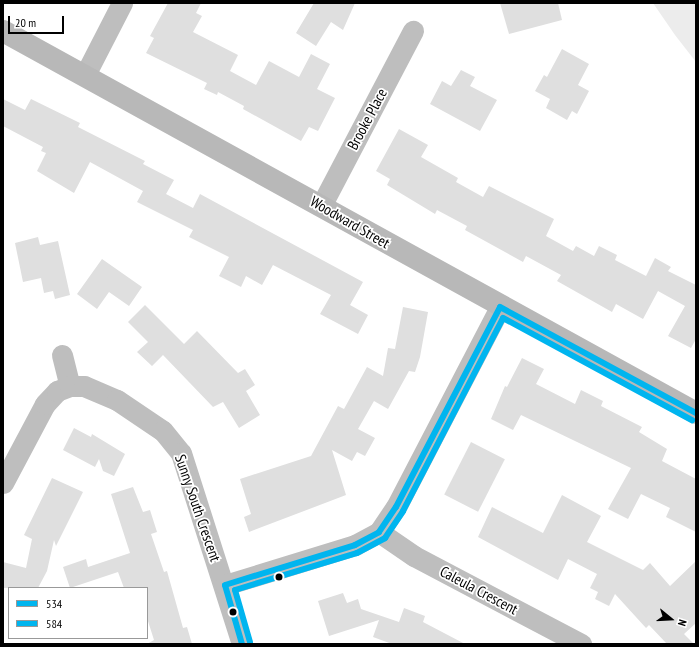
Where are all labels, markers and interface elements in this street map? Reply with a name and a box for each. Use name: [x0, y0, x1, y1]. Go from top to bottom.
scale bar: [10, 8, 66, 34]
text: 20 m: [15, 15, 36, 30]
street label: Brooke Place: [343, 85, 391, 153]
street label: Woodward Street: [307, 192, 393, 252]
street label: Sunny South Crescent: [171, 452, 225, 564]
street label: Caleula Crescent: [437, 562, 521, 618]
unlabelled marker: [274, 572, 284, 582]
legend: [8, 587, 148, 639]
text: 534: [46, 596, 62, 611]
north arrow: [651, 599, 691, 639]
unlabelled marker: [228, 607, 238, 617]
text: 584: [46, 616, 62, 631]
text: N: [675, 618, 690, 628]

